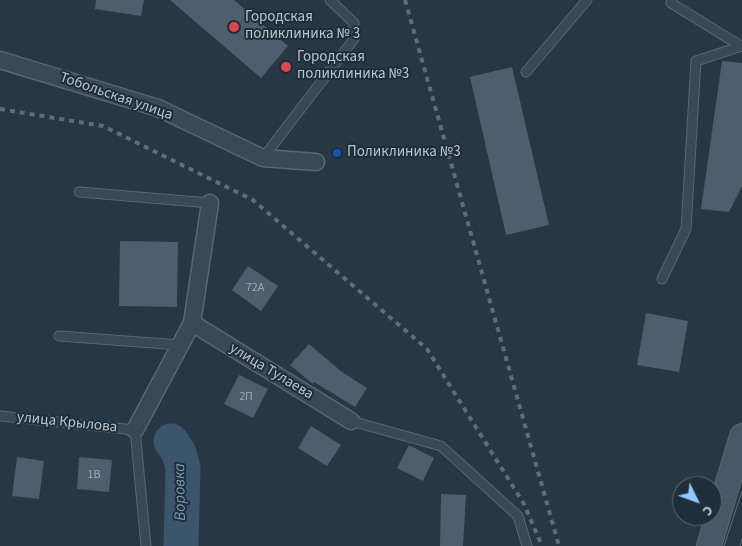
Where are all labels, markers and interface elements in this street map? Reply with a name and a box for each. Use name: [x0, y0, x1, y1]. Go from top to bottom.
place label: Городская поликлиника № 3: [245, 9, 360, 44]
marker: Городская поликлиника № 3: [227, 20, 241, 34]
place label: Городская поликлиника №3: [297, 49, 409, 84]
marker: Городская поликлиника №3: [279, 60, 293, 74]
street label: Тобольская улица: [57, 69, 175, 125]
place label: Поликлиника №3: [347, 144, 461, 162]
marker: Поликлиника №3: [331, 147, 343, 159]
house number: 72А: [246, 281, 264, 295]
street label: улица Тулаева: [226, 340, 316, 404]
house number: 2П: [239, 390, 253, 404]
street label: улица Крылова: [16, 409, 118, 437]
water label: Воровка: [171, 463, 191, 521]
house number: 1В: [87, 468, 101, 482]
north arrow: [672, 476, 722, 526]
text: С: [697, 501, 718, 520]

